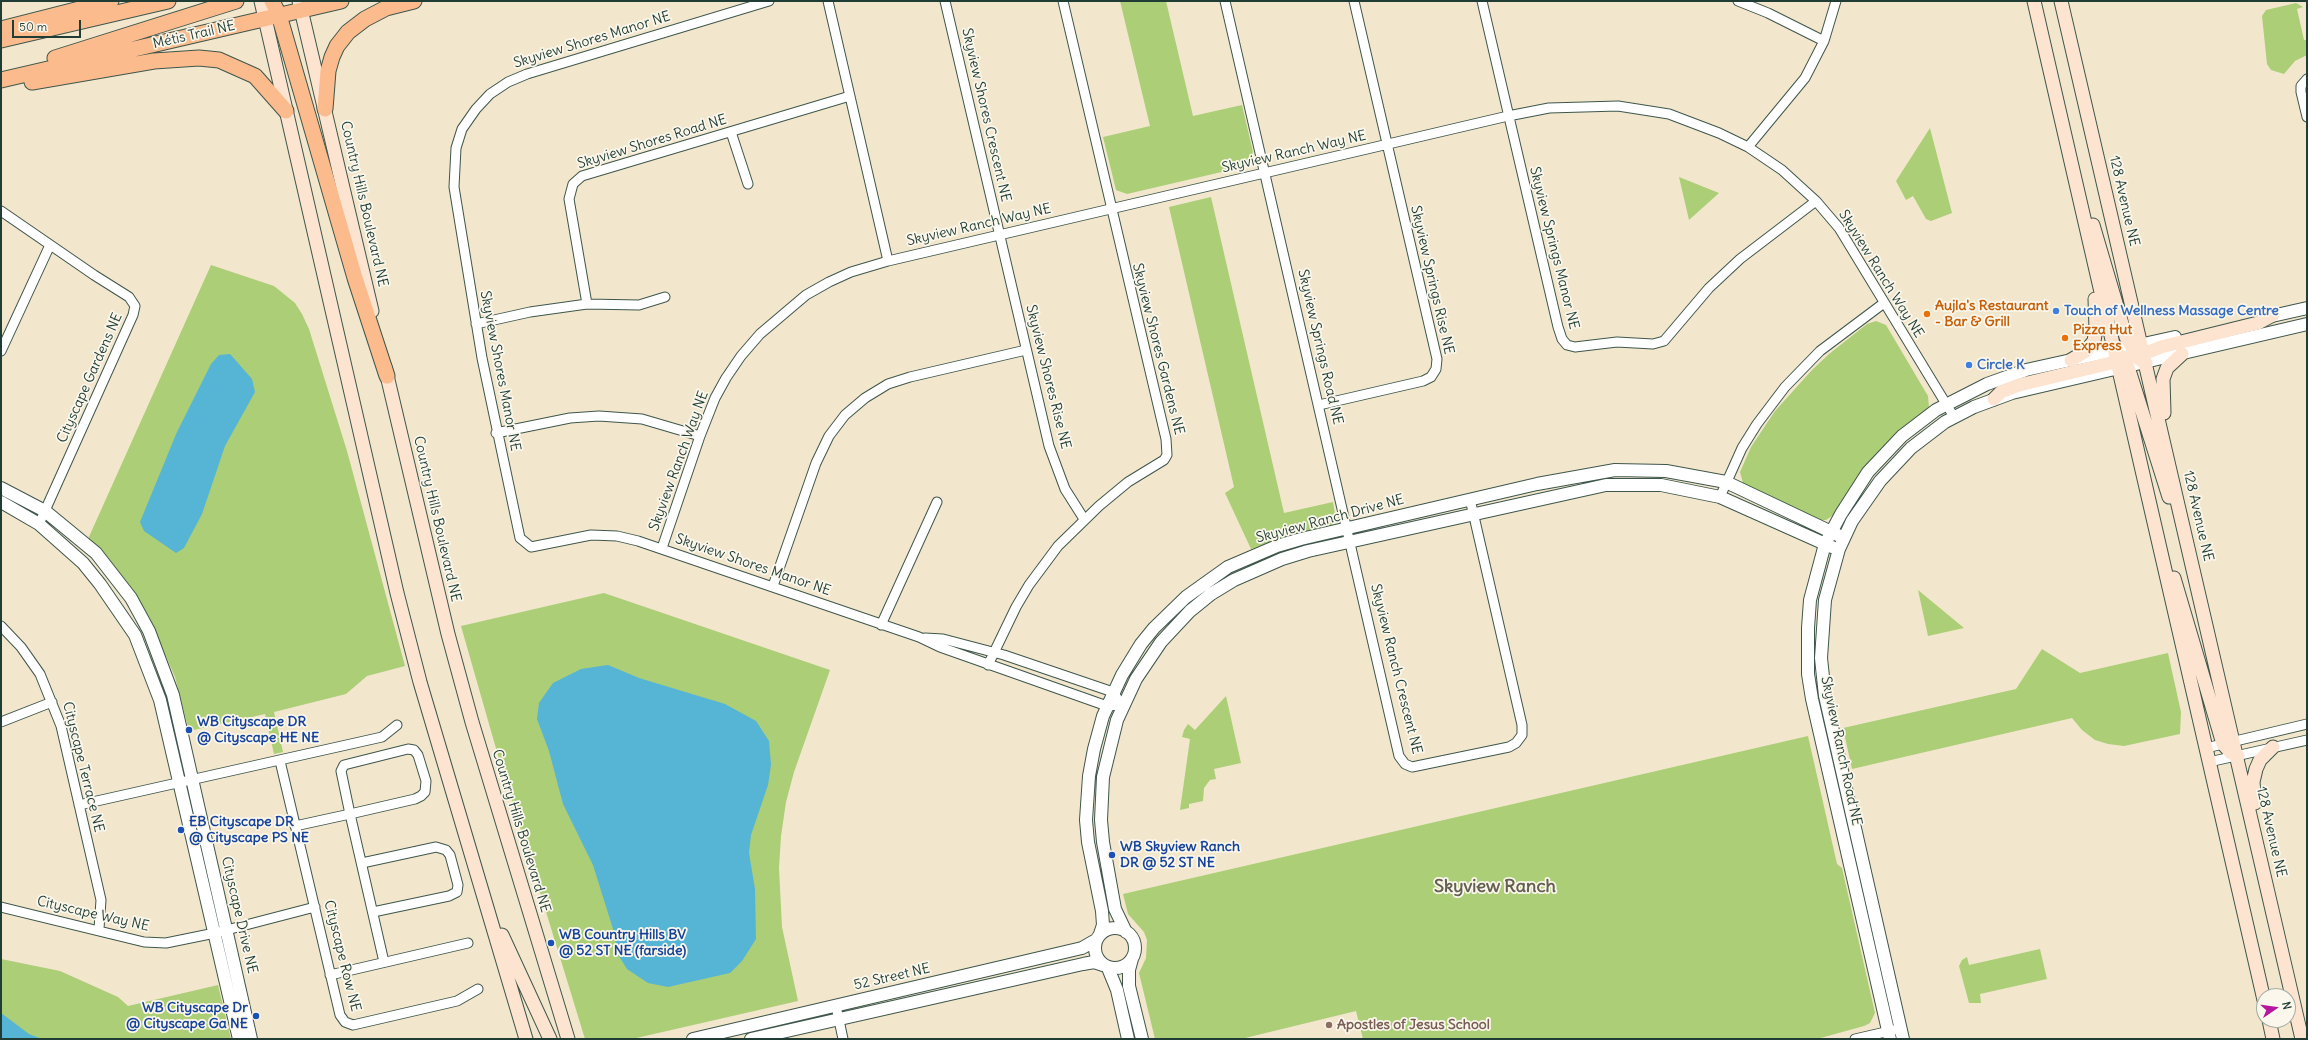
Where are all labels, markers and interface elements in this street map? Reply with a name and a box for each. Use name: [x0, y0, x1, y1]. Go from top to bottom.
street label: Skyview Shores Manor NE: [512, 8, 672, 72]
scale bar: [14, 12, 83, 38]
street label: Métis Trail NE: [151, 17, 237, 53]
text: 50 m: [19, 19, 47, 34]
street label: Skyview Shores Crescent NE: [958, 27, 1014, 203]
street label: Skyview Shores Road NE: [575, 111, 729, 173]
street label: Country Hills Boulevard NE: [337, 119, 391, 289]
street label: Skyview Ranch Way NE: [1220, 127, 1368, 177]
street label: 128 Avenue NE: [2105, 154, 2143, 248]
street label: Skyview Springs Manor NE: [1526, 165, 1582, 331]
street label: Skyview Ranch Way NE: [905, 200, 1053, 250]
street label: Skyview Springs Rise NE: [1407, 204, 1457, 356]
street label: Skyview Ranch Way NE: [1835, 207, 1927, 341]
street label: Skyview Shores Gardens NE: [1129, 262, 1187, 436]
street label: Skyview Springs Road NE: [1294, 268, 1346, 426]
street label: Skyview Shores Manor NE: [476, 289, 524, 453]
place label: Aujla's Restaurant - Bar & Grill: [1935, 298, 2048, 330]
street label: Skyview Shores Rise NE: [1022, 303, 1074, 451]
place label: Touch of Wellness Massage Centre: [2064, 303, 2279, 319]
marker: Touch of Wellness Massage Centre: [2051, 306, 2061, 316]
marker: Aujla's Restaurant - Bar & Grill: [1922, 309, 1932, 319]
street label: Cityscape Gardens NE: [54, 310, 126, 446]
place label: Pizza Hut Express: [2073, 322, 2132, 354]
marker: Pizza Hut Express: [2060, 333, 2070, 343]
place label: Circle K: [1977, 357, 2025, 373]
marker: Circle K: [1964, 360, 1974, 370]
street label: Skyview Ranch Way NE: [646, 389, 712, 533]
street label: Country Hills Boulevard NE: [410, 434, 464, 604]
street label: 128 Avenue NE: [2179, 469, 2217, 563]
street label: Skyview Ranch Drive NE: [1254, 491, 1406, 547]
street label: Skyview Shores Manor NE: [673, 531, 833, 599]
street label: Skyview Ranch Crescent NE: [1367, 582, 1425, 756]
street label: Skyview Ranch Road NE: [1817, 675, 1865, 827]
street label: Cityscape Terrace NE: [59, 700, 107, 834]
place label: WB Cityscape DR @ Cityscape HE NE: [197, 714, 319, 746]
marker: WB Cityscape DR @ Cityscape HE NE: [184, 725, 194, 735]
street label: Country Hills Boulevard NE: [488, 747, 554, 915]
street label: 128 Avenue NE: [2252, 785, 2290, 879]
place label: EB Cityscape DR @ Cityscape PS NE: [189, 814, 309, 846]
marker: EB Cityscape DR @ Cityscape PS NE: [176, 825, 186, 835]
place label: WB Skyview Ranch DR @ 52 ST NE: [1120, 839, 1240, 872]
marker: WB Skyview Ranch DR @ 52 ST NE: [1107, 850, 1117, 860]
street label: Cityscape Drive NE: [217, 855, 261, 975]
district label: Skyview Ranch: [1434, 876, 1556, 898]
street label: Cityscape Way NE: [35, 893, 151, 935]
street label: Cityscape Row NE: [320, 899, 364, 1013]
place label: WB Country Hills BV @ 52 ST NE (farside): [559, 927, 686, 960]
marker: WB Country Hills BV @ 52 ST NE (farside): [546, 938, 556, 948]
street label: 52 Street NE: [852, 960, 932, 994]
north arrow: [2256, 988, 2296, 1028]
place label: WB Cityscape Dr @ Cityscape Ga NE: [126, 1000, 248, 1032]
text: N: [2279, 1000, 2294, 1011]
marker: WB Cityscape Dr @ Cityscape Ga NE: [251, 1011, 261, 1021]
place label: Apostles of Jesus School: [1337, 1017, 1490, 1033]
marker: Apostles of Jesus School: [1324, 1020, 1334, 1030]

